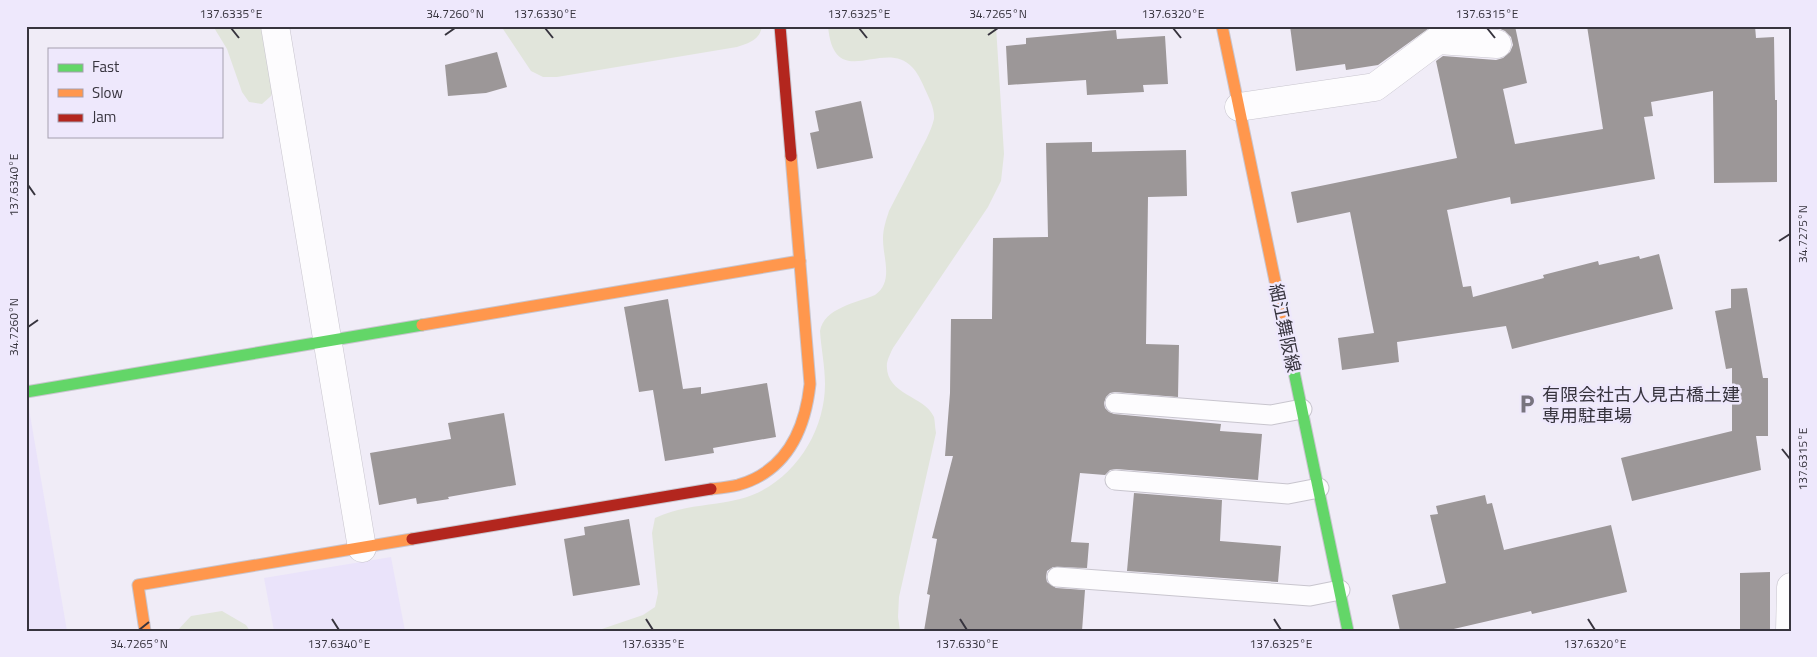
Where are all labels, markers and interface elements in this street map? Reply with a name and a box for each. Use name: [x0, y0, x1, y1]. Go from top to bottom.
text: 137.6335°E: [200, 4, 263, 23]
text: 34.7260°N: [426, 4, 484, 23]
text: 137.6330°E: [514, 4, 577, 23]
text: 137.6325°E: [828, 4, 891, 23]
text: 34.7265°N: [969, 4, 1027, 23]
text: 137.6320°E: [1142, 4, 1205, 23]
text: 137.6315°E: [1456, 4, 1519, 23]
legend: [48, 48, 222, 138]
text: Fast: [92, 55, 120, 78]
text: Slow: [92, 81, 123, 104]
text: Jam: [92, 105, 116, 128]
text: 137.6340°E: [4, 153, 23, 217]
text: 34.7275°N: [1793, 205, 1812, 263]
street label: 細江舞阪線: [1262, 281, 1308, 375]
text: 34.7260°N: [4, 298, 23, 356]
place label: 有限会社古人見古橋土建 専用駐車場: [1542, 381, 1740, 429]
parking icon: 有限会社古人見古橋土建 専用駐車場: [1516, 393, 1538, 415]
text: 137.6315°E: [1793, 427, 1812, 491]
text: 34.7265°N: [110, 634, 168, 653]
text: 137.6340°E: [308, 634, 371, 653]
text: 137.6335°E: [622, 634, 685, 653]
text: 137.6330°E: [936, 634, 999, 653]
text: 137.6325°E: [1250, 634, 1313, 653]
text: 137.6320°E: [1564, 634, 1627, 653]

